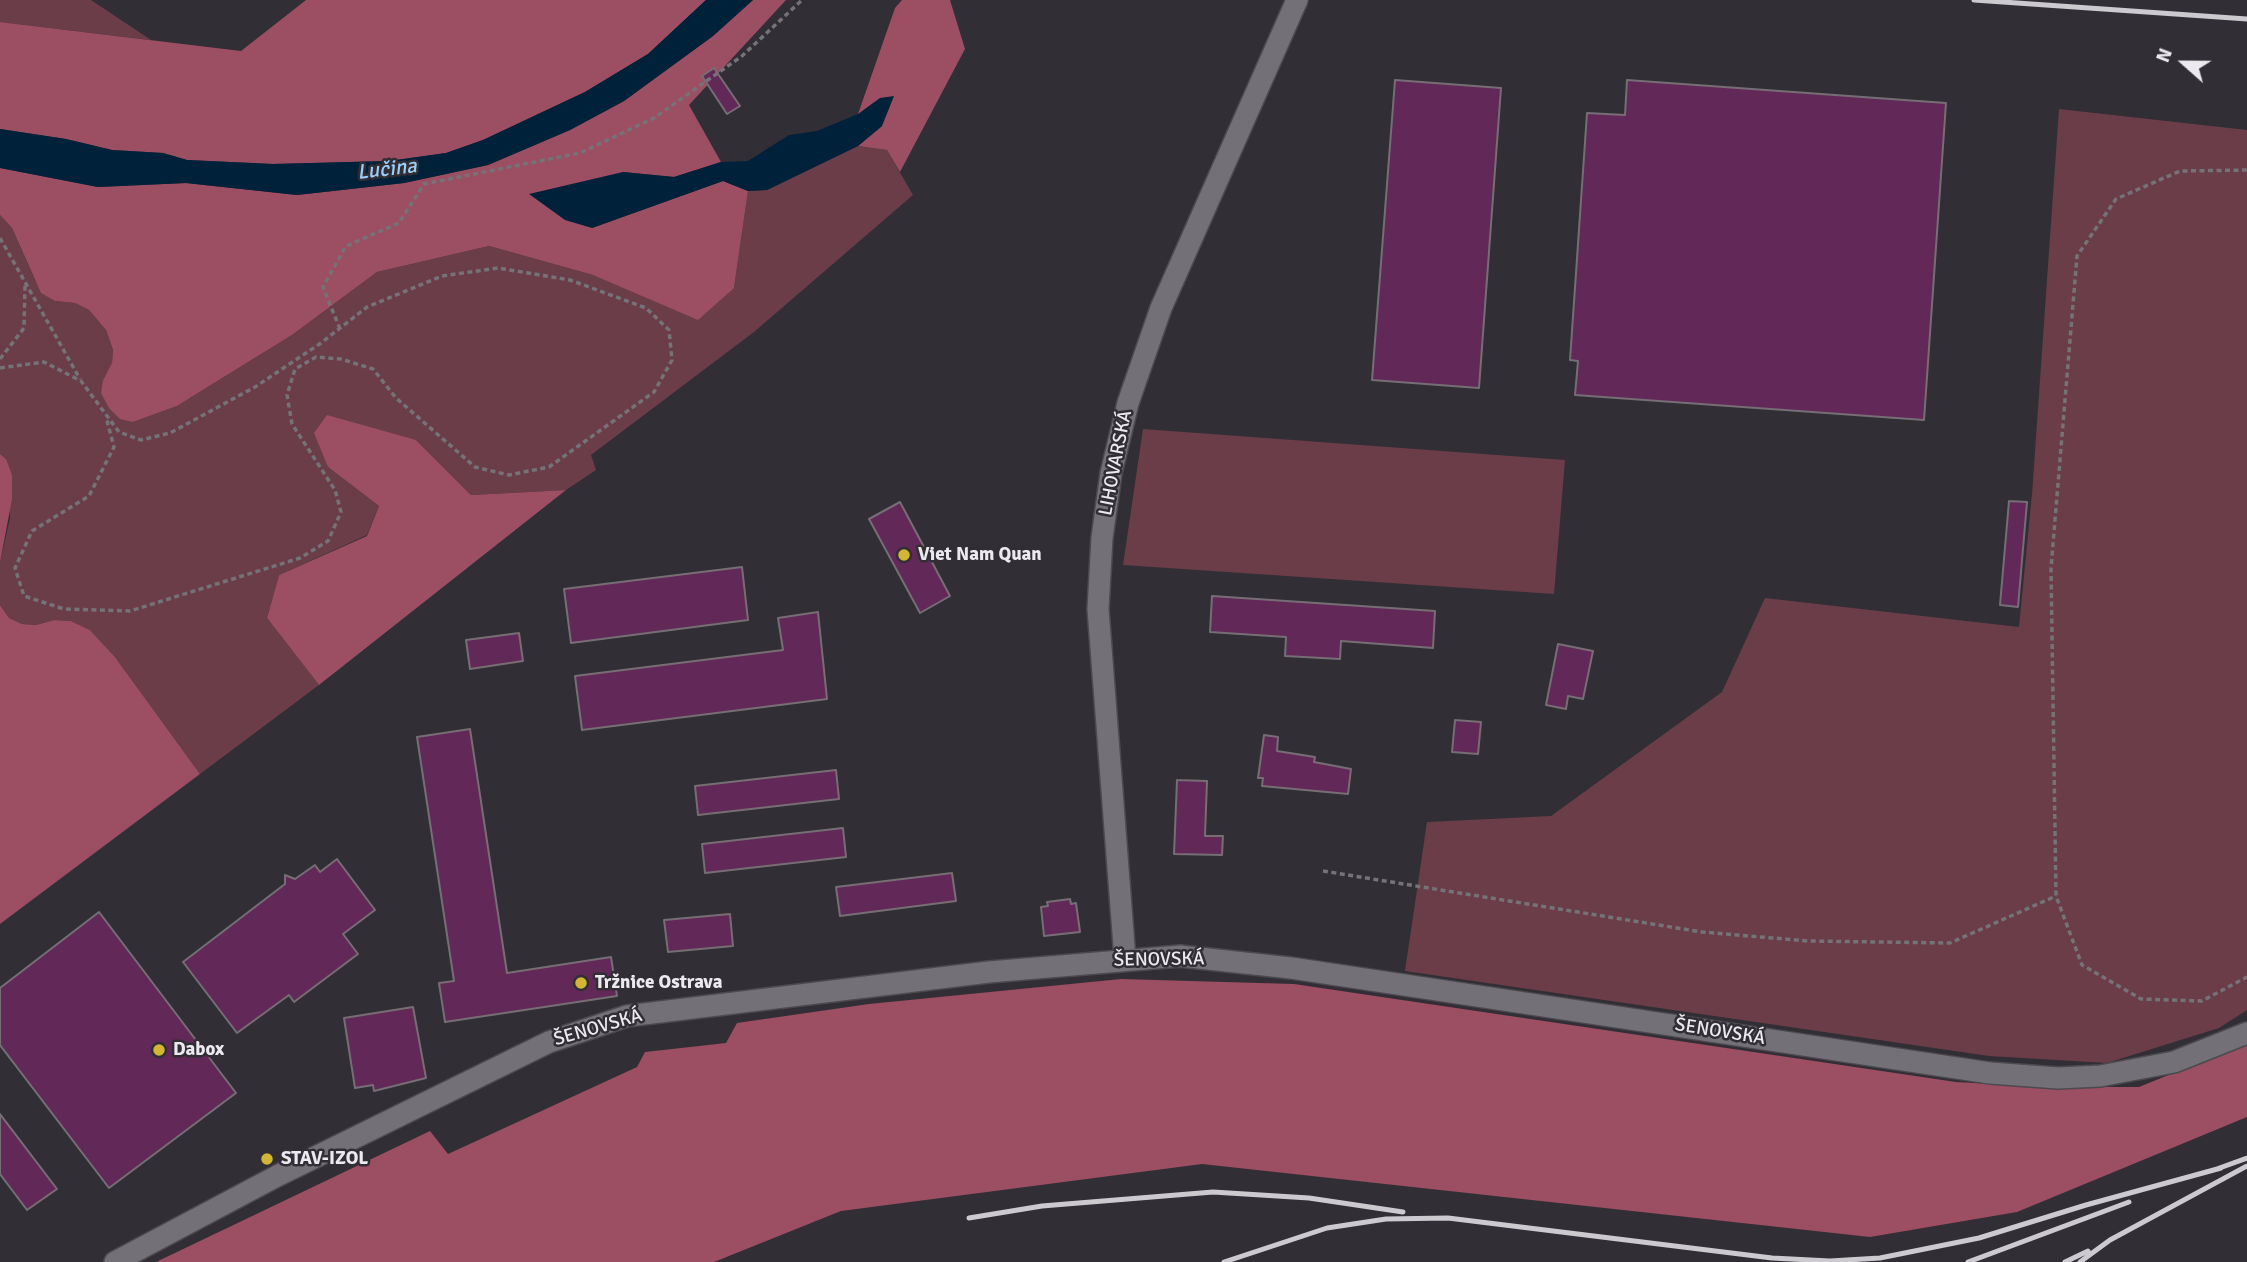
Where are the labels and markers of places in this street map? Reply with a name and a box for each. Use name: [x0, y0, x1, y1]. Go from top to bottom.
place label: Viet Nam Quan: [918, 544, 1042, 566]
marker: Viet Nam Quan: [896, 547, 912, 563]
place label: Tržnice Ostrava: [595, 972, 722, 994]
marker: Tržnice Ostrava: [573, 975, 589, 991]
place label: Dabox: [173, 1039, 224, 1061]
marker: Dabox: [151, 1042, 167, 1058]
place label: STAV-IZOL: [281, 1148, 368, 1170]
marker: STAV-IZOL: [259, 1151, 275, 1167]

